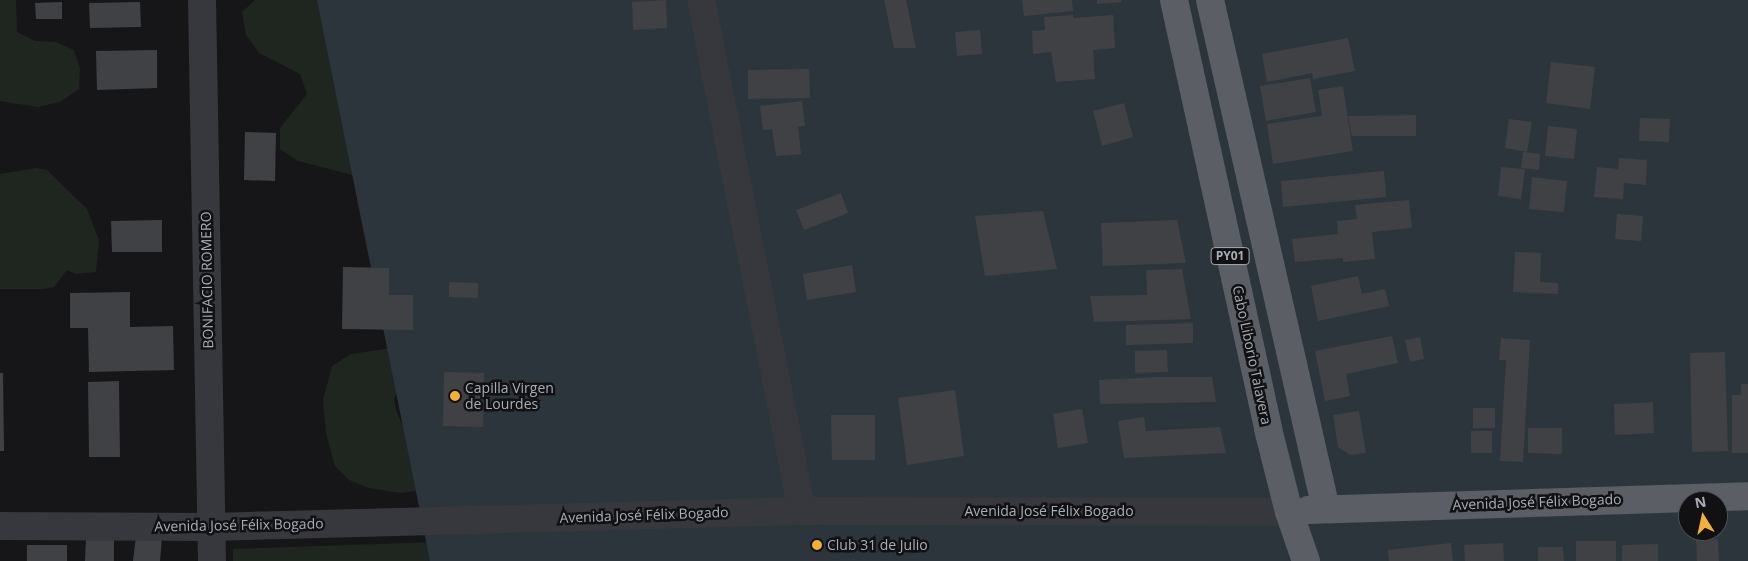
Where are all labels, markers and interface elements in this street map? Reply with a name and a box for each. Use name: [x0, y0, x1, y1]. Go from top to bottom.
street label: BONIFACIO ROMERO: [197, 211, 217, 349]
road number: PY01: [1210, 247, 1250, 266]
street label: Cabo Liborio Talavera: [1229, 284, 1275, 426]
place label: Capilla Virgen de Lourdes: [465, 380, 554, 412]
marker: Capilla Virgen de Lourdes: [449, 390, 461, 402]
street label: Avenida José Félix Bogado: [1452, 491, 1622, 513]
north arrow: [1678, 491, 1728, 541]
text: N: [1693, 491, 1708, 512]
street label: Avenida José Félix Bogado: [964, 503, 1134, 519]
street label: Avenida José Félix Bogado: [559, 504, 729, 526]
street label: Avenida José Félix Bogado: [154, 515, 324, 535]
place label: Club 31 de Julio: [827, 537, 928, 553]
marker: Club 31 de Julio: [811, 539, 823, 551]

